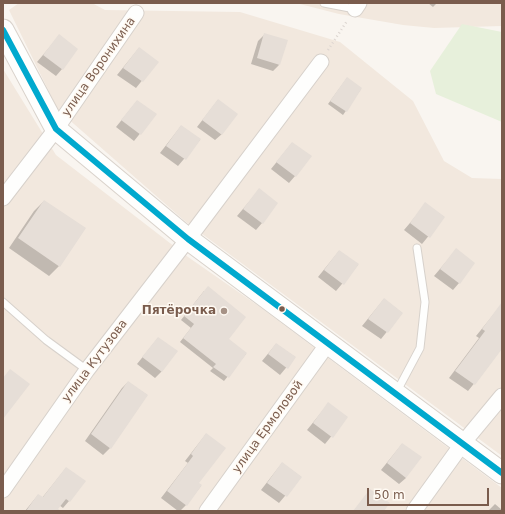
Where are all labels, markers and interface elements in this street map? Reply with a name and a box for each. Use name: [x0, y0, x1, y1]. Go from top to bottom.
street label: улица Воронихина: [59, 14, 139, 120]
place label: Пятёрочка: [142, 304, 216, 318]
unlabelled marker: [277, 304, 287, 314]
marker: Пятёрочка: [219, 306, 229, 316]
street label: улица Кутузова: [59, 317, 131, 405]
street label: улица Ермоловой: [230, 378, 306, 476]
scale bar: [369, 480, 491, 506]
text: 50 m: [374, 488, 405, 502]

